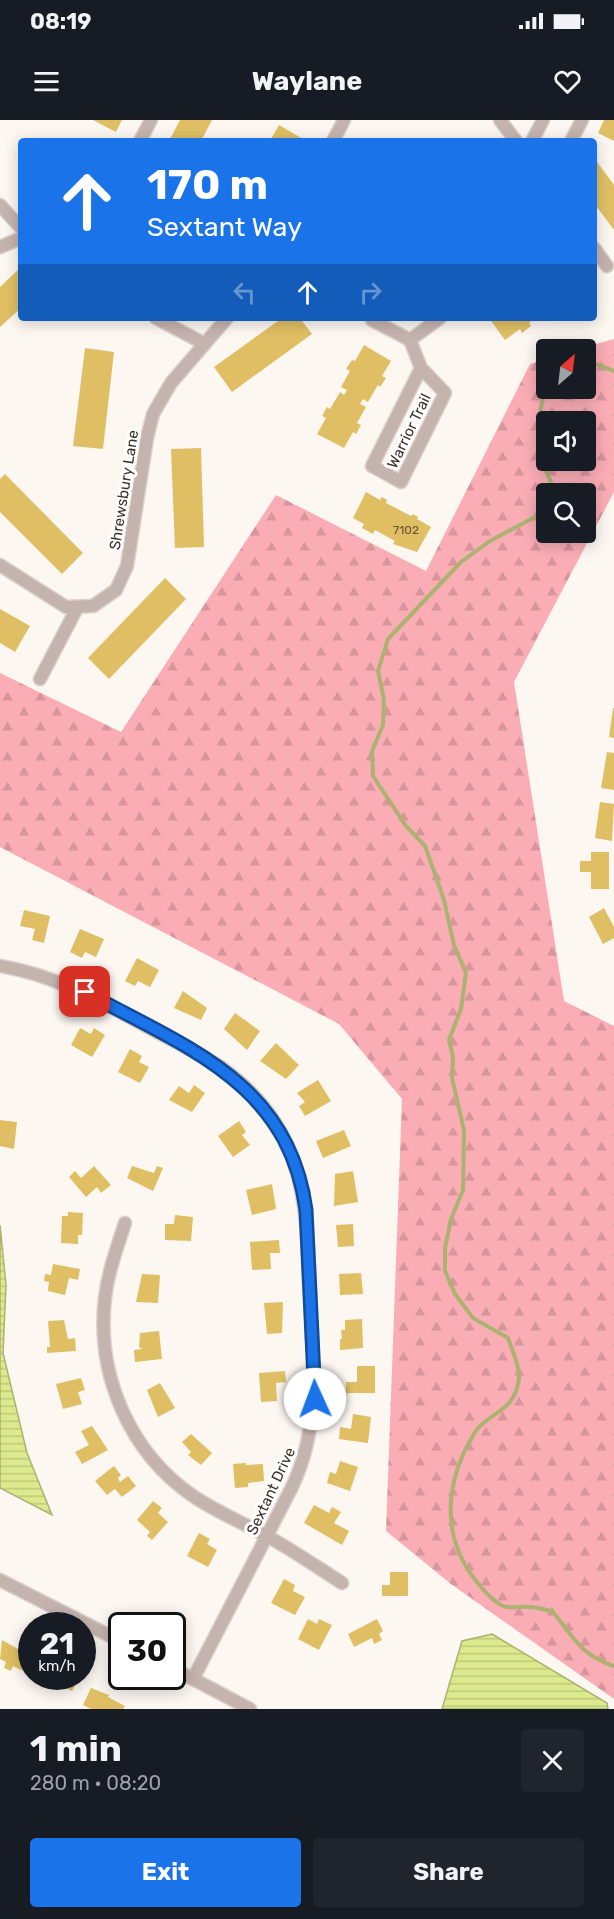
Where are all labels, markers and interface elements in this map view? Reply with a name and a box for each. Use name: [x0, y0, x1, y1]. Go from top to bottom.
text: 08:19: [30, 8, 91, 35]
icon: menu: [30, 65, 63, 98]
text: Waylane: [252, 65, 362, 97]
icon: heart: [551, 65, 584, 98]
text: 170 m: [147, 160, 268, 210]
icon: ahead: [48, 162, 126, 240]
text: Sextant Way: [147, 211, 302, 243]
icon: left: [228, 276, 261, 309]
icon: ahead: [291, 276, 324, 309]
icon: right: [354, 276, 387, 309]
north arrow: [536, 339, 596, 399]
map controls: [536, 339, 596, 543]
street label: Warrior Trail: [383, 391, 435, 471]
button: sound: [536, 411, 596, 471]
street label: Shrewsbury Lane: [106, 429, 142, 551]
button: search: [536, 483, 596, 543]
house number: 7102: [393, 523, 419, 537]
pin: [59, 966, 110, 1017]
icon: arrive: [68, 975, 101, 1008]
position arrow: [283, 1367, 347, 1431]
street label: Sextant Drive: [243, 1444, 299, 1538]
speed limit sign: 30: [108, 1612, 186, 1690]
text: 21: [40, 1626, 74, 1662]
text: km/h: [38, 1657, 76, 1675]
text: 1 min: [30, 1727, 122, 1770]
button: close: [521, 1729, 584, 1792]
text: 280 m · 08:20: [30, 1771, 161, 1795]
button: Exit: [30, 1838, 301, 1907]
button: Share: [313, 1838, 584, 1907]

